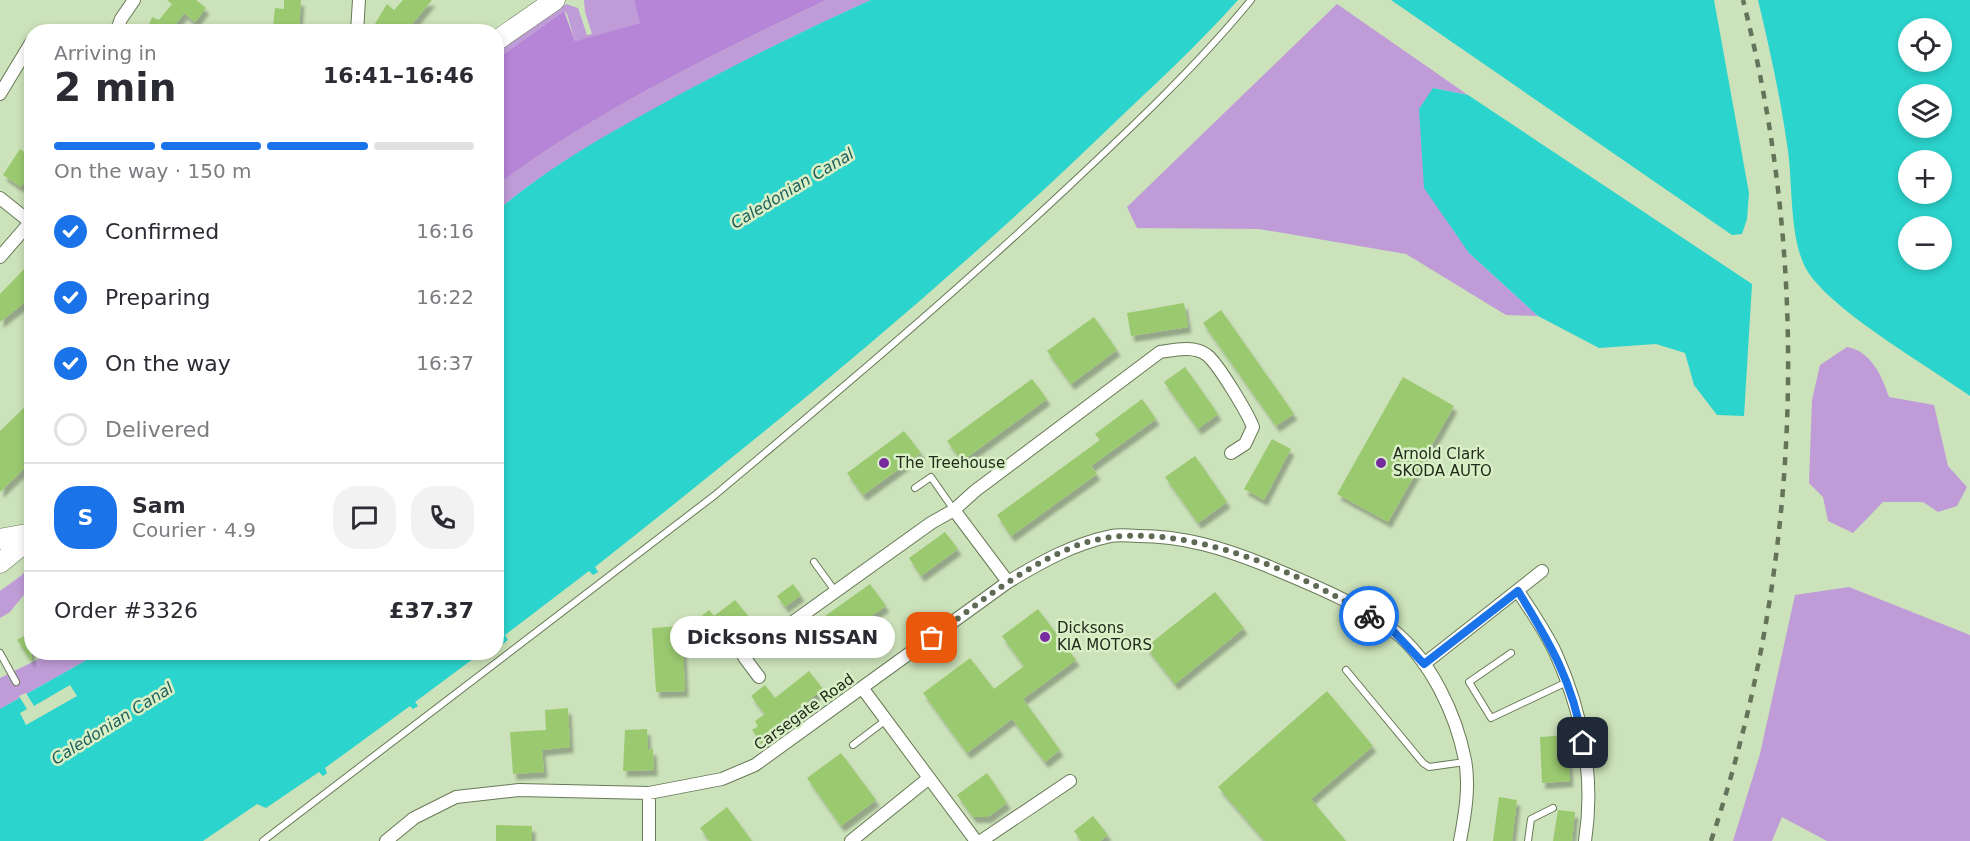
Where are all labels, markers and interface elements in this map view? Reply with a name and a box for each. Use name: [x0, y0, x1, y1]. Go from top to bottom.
map controls: [1898, 18, 1952, 270]
button: locate: [1898, 18, 1952, 72]
text: Arriving in: [54, 41, 157, 65]
text: 16:41–16:46: [323, 63, 474, 88]
text: 2 min: [54, 65, 176, 110]
button: layers: [1898, 84, 1952, 138]
water label: Caledonian Canal: [727, 144, 858, 233]
button: +: [1898, 150, 1952, 204]
text: On the way · 150 m: [54, 159, 252, 183]
icon: check: [54, 215, 87, 248]
button: −: [1898, 216, 1952, 270]
text: Confirmed: [105, 219, 219, 244]
text: 16:16: [416, 219, 474, 243]
icon: check: [54, 281, 87, 314]
text: Preparing: [105, 285, 211, 310]
text: 16:22: [416, 285, 474, 309]
icon: check: [54, 347, 87, 380]
text: On the way: [105, 351, 231, 376]
text: 16:37: [416, 351, 474, 375]
text: Delivered: [105, 417, 210, 442]
place label: Arnold Clark SKODA AUTO: [1393, 445, 1492, 480]
place label: The Treehouse: [895, 454, 1005, 472]
marker: The Treehouse: [877, 456, 891, 470]
marker: Arnold Clark SKODA AUTO: [1374, 456, 1388, 470]
button: chat: [333, 486, 396, 549]
button: phone: [411, 486, 474, 549]
text: Sam: [132, 493, 186, 518]
text: S: [78, 505, 93, 530]
text: Courier · 4.9: [132, 518, 256, 542]
courier: [1339, 586, 1399, 646]
text: Order #3326: [54, 598, 198, 623]
text: £37.37: [389, 598, 474, 623]
icon: bike: [1353, 600, 1386, 633]
pin: [906, 612, 957, 663]
callout: Dicksons NISSAN: [671, 617, 896, 659]
place label: Dicksons KIA MOTORS: [1057, 619, 1152, 654]
icon: bag: [915, 621, 948, 654]
text: Dicksons NISSAN: [687, 625, 878, 649]
marker: Dicksons KIA MOTORS: [1038, 630, 1052, 644]
street label: Carsegate Road: [751, 670, 857, 754]
water label: Caledonian Canal: [48, 678, 177, 769]
pin: [1557, 717, 1608, 768]
icon: home: [1566, 726, 1599, 759]

